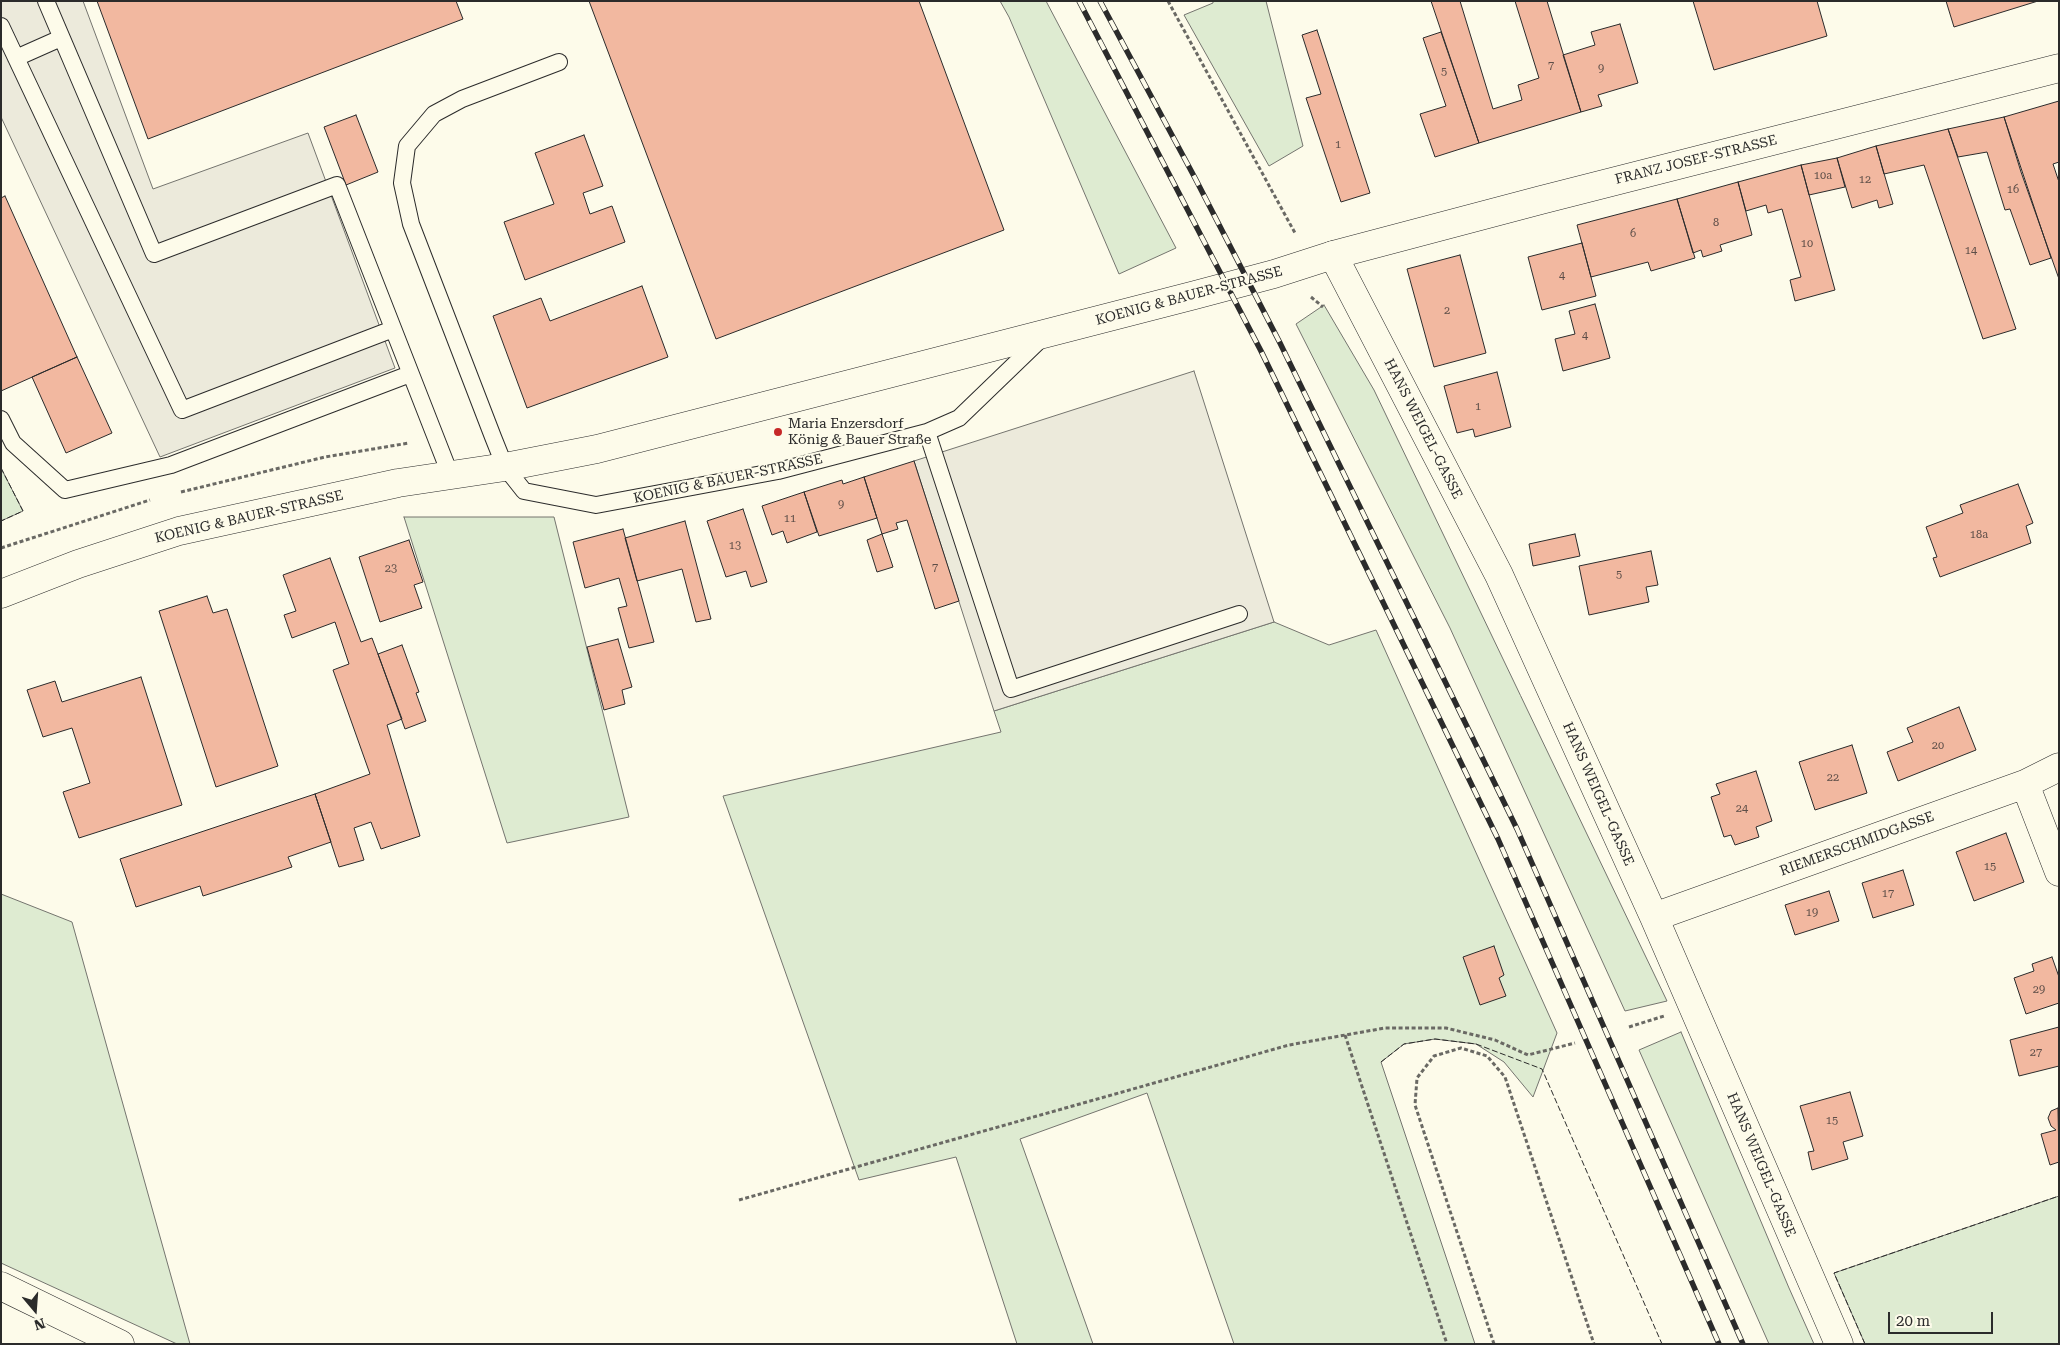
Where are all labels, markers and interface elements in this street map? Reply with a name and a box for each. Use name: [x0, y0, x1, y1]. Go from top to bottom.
house number: 7: [1548, 59, 1554, 73]
house number: 9: [1598, 62, 1604, 76]
house number: 5: [1441, 65, 1447, 79]
street label: FRANZ JOSEF-STRASSE: [1613, 132, 1779, 188]
house number: 1: [1335, 138, 1341, 152]
house number: 10a: [1814, 169, 1832, 183]
house number: 12: [1859, 173, 1871, 187]
house number: 16: [2007, 183, 2019, 197]
house number: 8: [1713, 216, 1719, 230]
house number: 6: [1630, 227, 1636, 241]
house number: 10: [1801, 237, 1813, 251]
house number: 14: [1965, 244, 1977, 258]
street label: KOENIG & BAUER-STRASSE: [1094, 263, 1284, 329]
house number: 4: [1559, 269, 1565, 283]
house number: 2: [1444, 304, 1450, 318]
house number: 4: [1582, 329, 1588, 343]
street label: HANS WEIGEL-GASSE: [1380, 356, 1466, 502]
house number: 1: [1475, 400, 1481, 414]
place label: Maria Enzersdorf König & Bauer Straße: [788, 416, 931, 448]
marker: Maria Enzersdorf König & Bauer Straße: [772, 426, 784, 438]
street label: KOENIG & BAUER-STRASSE: [632, 451, 824, 507]
street label: KOENIG & BAUER-STRASSE: [153, 487, 345, 547]
house number: 9: [838, 498, 844, 512]
house number: 11: [784, 512, 796, 526]
house number: 18a: [1970, 528, 1988, 542]
house number: 13: [729, 539, 741, 553]
house number: 7: [932, 561, 938, 575]
house number: 23: [385, 562, 397, 576]
house number: 5: [1616, 568, 1622, 582]
street label: HANS WEIGEL-GASSE: [1559, 720, 1637, 868]
house number: 20: [1932, 739, 1944, 753]
house number: 22: [1827, 771, 1839, 785]
house number: 24: [1736, 802, 1748, 816]
street label: RIEMERSCHMIDGASSE: [1778, 808, 1936, 880]
house number: 15: [1984, 860, 1996, 874]
house number: 17: [1882, 887, 1894, 901]
house number: 19: [1806, 906, 1818, 920]
house number: 29: [2033, 983, 2045, 997]
house number: 27: [2030, 1046, 2042, 1060]
street label: HANS WEIGEL-GASSE: [1723, 1090, 1799, 1240]
house number: 15: [1826, 1114, 1838, 1128]
north arrow: [10, 1285, 60, 1335]
scale bar: [1890, 1302, 1995, 1334]
text: 20 m: [1896, 1312, 1930, 1330]
text: N: [32, 1315, 47, 1334]

